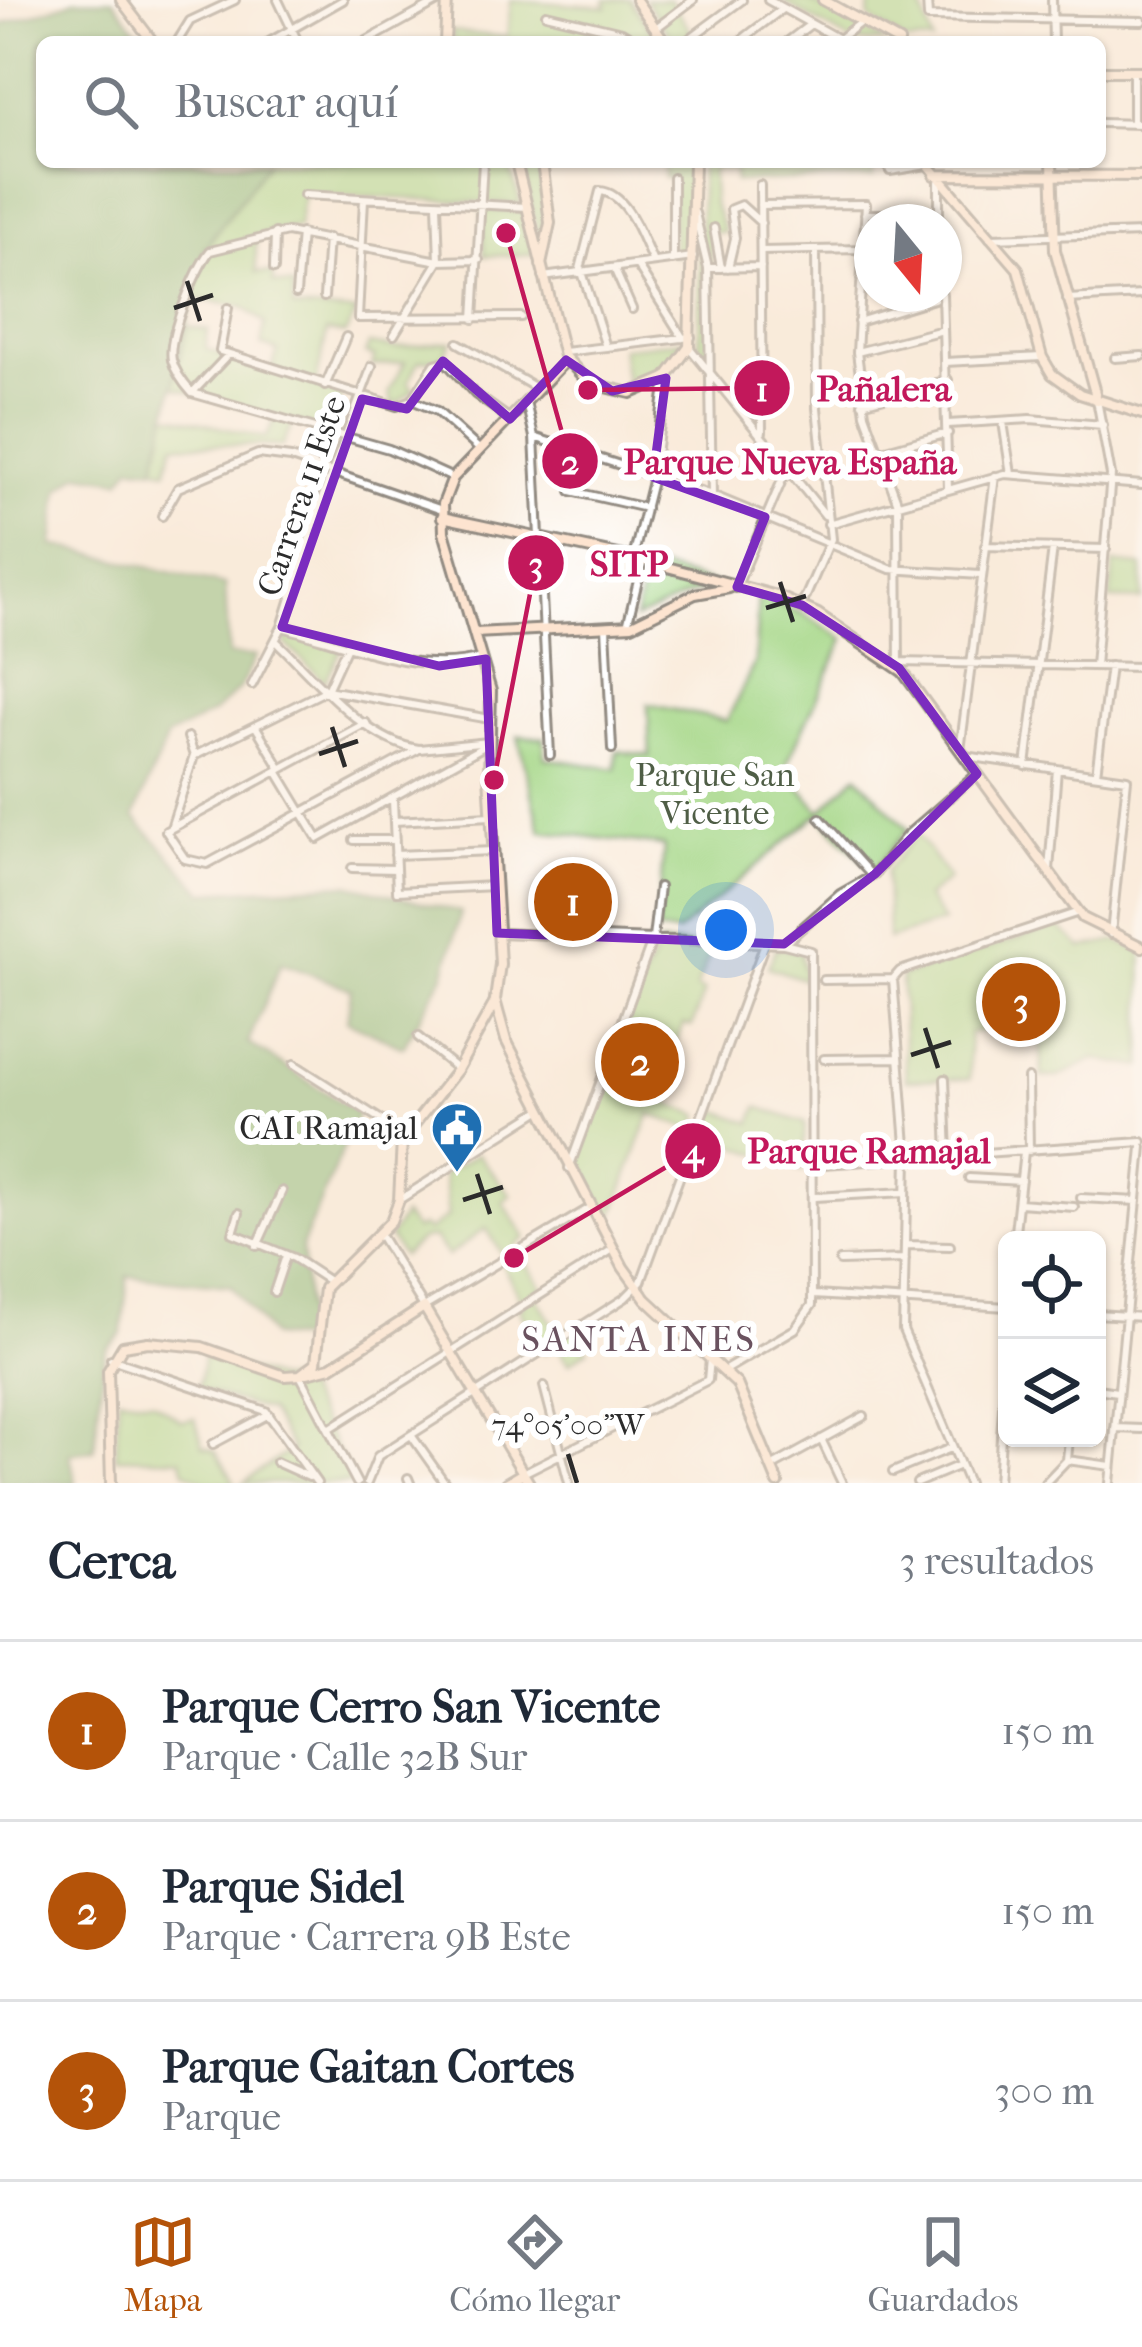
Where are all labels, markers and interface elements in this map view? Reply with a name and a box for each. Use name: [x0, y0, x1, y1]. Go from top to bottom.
search box: [36, 36, 1106, 168]
icon: search: [78, 69, 144, 135]
text: Buscar aquí: [174, 76, 398, 129]
north arrow: [854, 204, 962, 312]
callout: Pañalera: [732, 352, 975, 424]
text: 1: [756, 368, 768, 410]
text: Pañalera: [816, 368, 953, 410]
street label: Carrera 11 Este: [250, 391, 354, 601]
callout: Parque Nueva España: [540, 425, 981, 497]
text: 2: [561, 441, 579, 483]
text: Parque Nueva España: [624, 441, 958, 483]
callout: SITP: [506, 527, 692, 599]
text: 3: [529, 543, 543, 585]
text: SITP: [590, 543, 669, 585]
park label: Parque San Vicente: [635, 756, 795, 833]
pin: 1: [534, 857, 612, 947]
your location: [696, 900, 756, 960]
pin: 3: [982, 957, 1060, 1047]
pin: 2: [601, 1017, 679, 1107]
public building icon: CAI Ramajal: [429, 1100, 485, 1174]
place label: CAI Ramajal: [239, 1109, 418, 1148]
callout: Parque Ramajal: [663, 1115, 1015, 1187]
text: 4: [681, 1130, 705, 1173]
text: Parque Ramajal: [747, 1130, 991, 1172]
map controls: [998, 1231, 1106, 1447]
button: locate: [998, 1231, 1106, 1339]
district label: SANTA INES: [521, 1318, 757, 1360]
button: layers: [998, 1339, 1106, 1447]
text: 74°05'00"W: [492, 1408, 646, 1443]
text: Cerca: [48, 1531, 175, 1591]
text: 3 resultados: [900, 1538, 1094, 1584]
text: Parque Cerro San Vicente: [162, 1681, 660, 1734]
text: 1: [80, 1708, 94, 1754]
text: 150 m: [1001, 1708, 1094, 1754]
text: Parque · Calle 32B Sur: [162, 1734, 527, 1780]
text: Parque Sidel: [162, 1861, 404, 1914]
text: 2: [77, 1888, 97, 1934]
text: 150 m: [1001, 1888, 1094, 1934]
text: Parque · Carrera 9B Este: [162, 1914, 571, 1960]
text: Parque Gaitan Cortes: [162, 2041, 574, 2094]
text: 3: [79, 2068, 95, 2114]
text: 300 m: [994, 2068, 1094, 2114]
text: Parque: [162, 2094, 281, 2140]
tab: Mapa: [124, 2209, 202, 2320]
tab: Cómo llegar: [449, 2209, 620, 2320]
tab: Guardados: [867, 2209, 1018, 2320]

